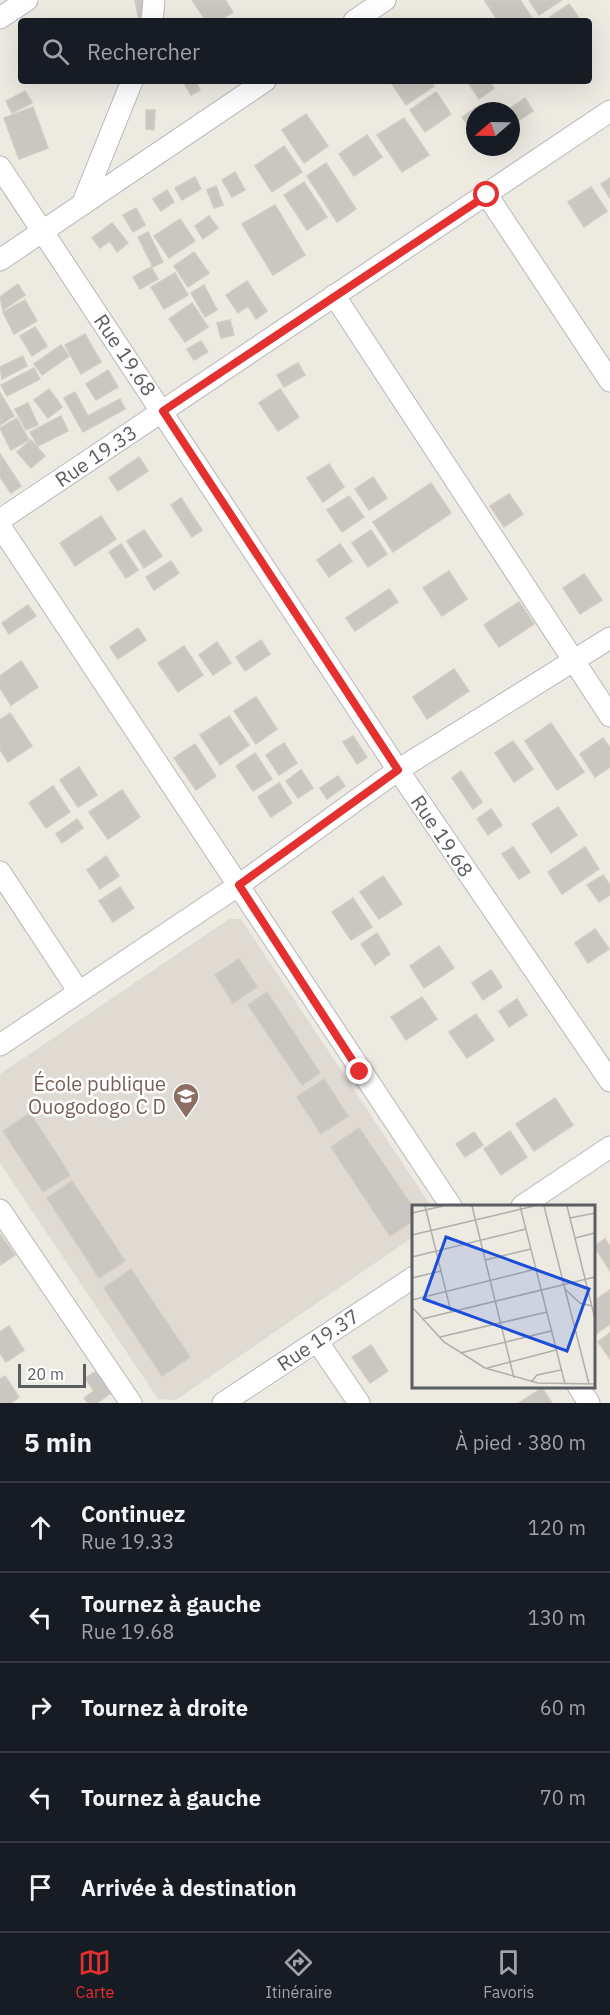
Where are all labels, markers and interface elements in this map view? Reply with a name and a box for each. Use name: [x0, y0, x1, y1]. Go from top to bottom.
search box: [18, 18, 592, 84]
icon: search: [39, 35, 72, 68]
text: Rechercher: [87, 37, 200, 66]
north arrow: [466, 102, 520, 156]
route start: [473, 181, 499, 207]
street label: Rue 19.68: [88, 308, 163, 401]
street label: Rue 19.33: [49, 418, 142, 493]
street label: Rue 19.68: [405, 789, 480, 882]
route end: [346, 1058, 372, 1084]
place label: École publique Ouogodogo C D: [28, 1070, 166, 1120]
school or university icon: École publique Ouogodogo C D: [171, 1081, 201, 1119]
inset map: [412, 1205, 595, 1388]
street label: Rue 19.37: [271, 1302, 364, 1377]
scale bar: [18, 1361, 86, 1388]
text: 20 m: [27, 1364, 64, 1384]
text: 5 min: [24, 1425, 92, 1459]
text: À pied · 380 m: [455, 1429, 586, 1456]
text: Continuez: [81, 1499, 185, 1528]
icon: ahead: [24, 1511, 57, 1544]
text: 120 m: [528, 1514, 586, 1541]
text: Rue 19.33: [81, 1528, 174, 1555]
text: Tournez à gauche: [81, 1589, 261, 1618]
icon: left: [24, 1601, 57, 1634]
text: 130 m: [528, 1604, 586, 1631]
text: Rue 19.68: [81, 1618, 174, 1645]
icon: right: [24, 1691, 57, 1724]
text: Tournez à droite: [81, 1693, 248, 1722]
text: 60 m: [540, 1694, 586, 1721]
icon: left: [24, 1781, 57, 1814]
text: Tournez à gauche: [81, 1783, 261, 1812]
text: 70 m: [540, 1784, 586, 1811]
icon: arrive: [24, 1871, 57, 1904]
text: Arrivée à destination: [81, 1873, 297, 1902]
tab: Carte: [76, 1946, 114, 2002]
tab: Itinéraire: [265, 1946, 332, 2002]
tab: Favoris: [483, 1946, 534, 2002]

